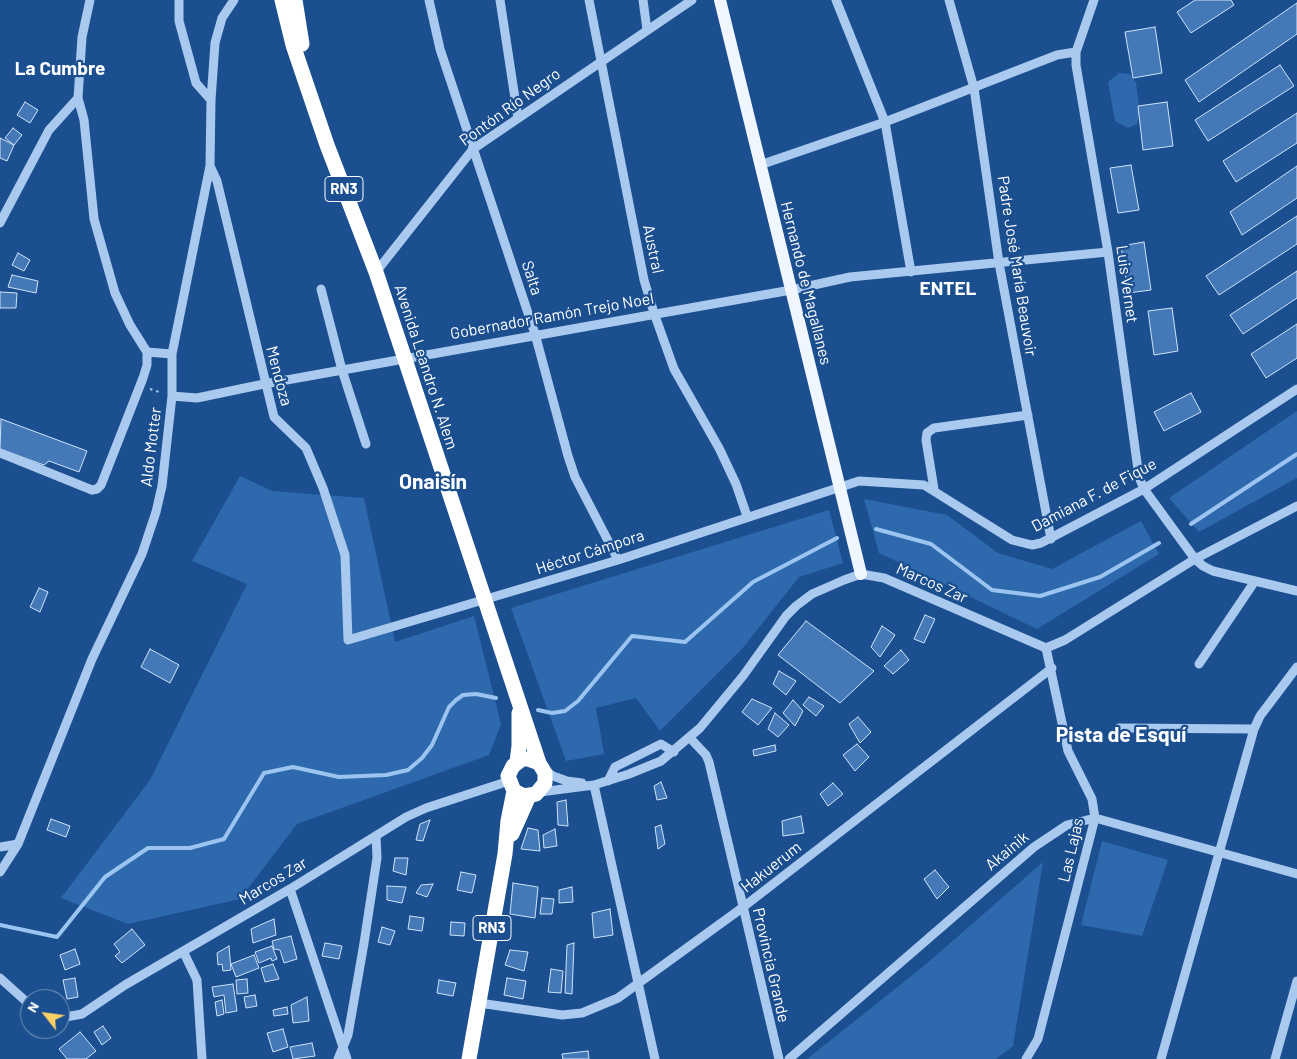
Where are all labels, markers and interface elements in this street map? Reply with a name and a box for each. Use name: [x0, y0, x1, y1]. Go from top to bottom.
district label: La Cumbre: [15, 58, 105, 80]
street label: Pontón Río Negro: [456, 64, 564, 150]
street label: Padre José María Beauvoir: [993, 174, 1041, 358]
road number: RN3: [325, 176, 363, 202]
street label: Hernando de Magallanes: [776, 199, 836, 367]
street label: Austral: [638, 223, 668, 275]
street label: Luis Vernet: [1112, 244, 1142, 324]
street label: Salta: [517, 258, 547, 298]
district label: ENTEL: [920, 278, 976, 300]
street label: Avenida Leandro N. Alem: [390, 282, 462, 452]
street label: Gobernador Ramón Trejo Noel: [449, 289, 655, 343]
street label: Mendoza: [262, 344, 296, 408]
street label: Aldo Motter: [137, 406, 165, 488]
street label: Damiana F. de Fique: [1028, 454, 1160, 536]
district label: Onaisín: [399, 469, 467, 495]
street label: Héctor Cámpora: [533, 525, 647, 579]
street label: Marcos Zar: [893, 559, 971, 607]
district label: Pista de Esquí: [1056, 722, 1186, 748]
street label: Las Lajas: [1054, 816, 1088, 884]
street label: Akainik: [981, 827, 1033, 875]
street label: Hakuerum: [737, 837, 805, 897]
street label: Marcos Zar: [235, 853, 311, 909]
street label: Provincia Grande: [748, 906, 794, 1024]
road number: RN3: [473, 916, 511, 940]
north arrow: [20, 989, 70, 1039]
text: N: [23, 998, 42, 1015]

